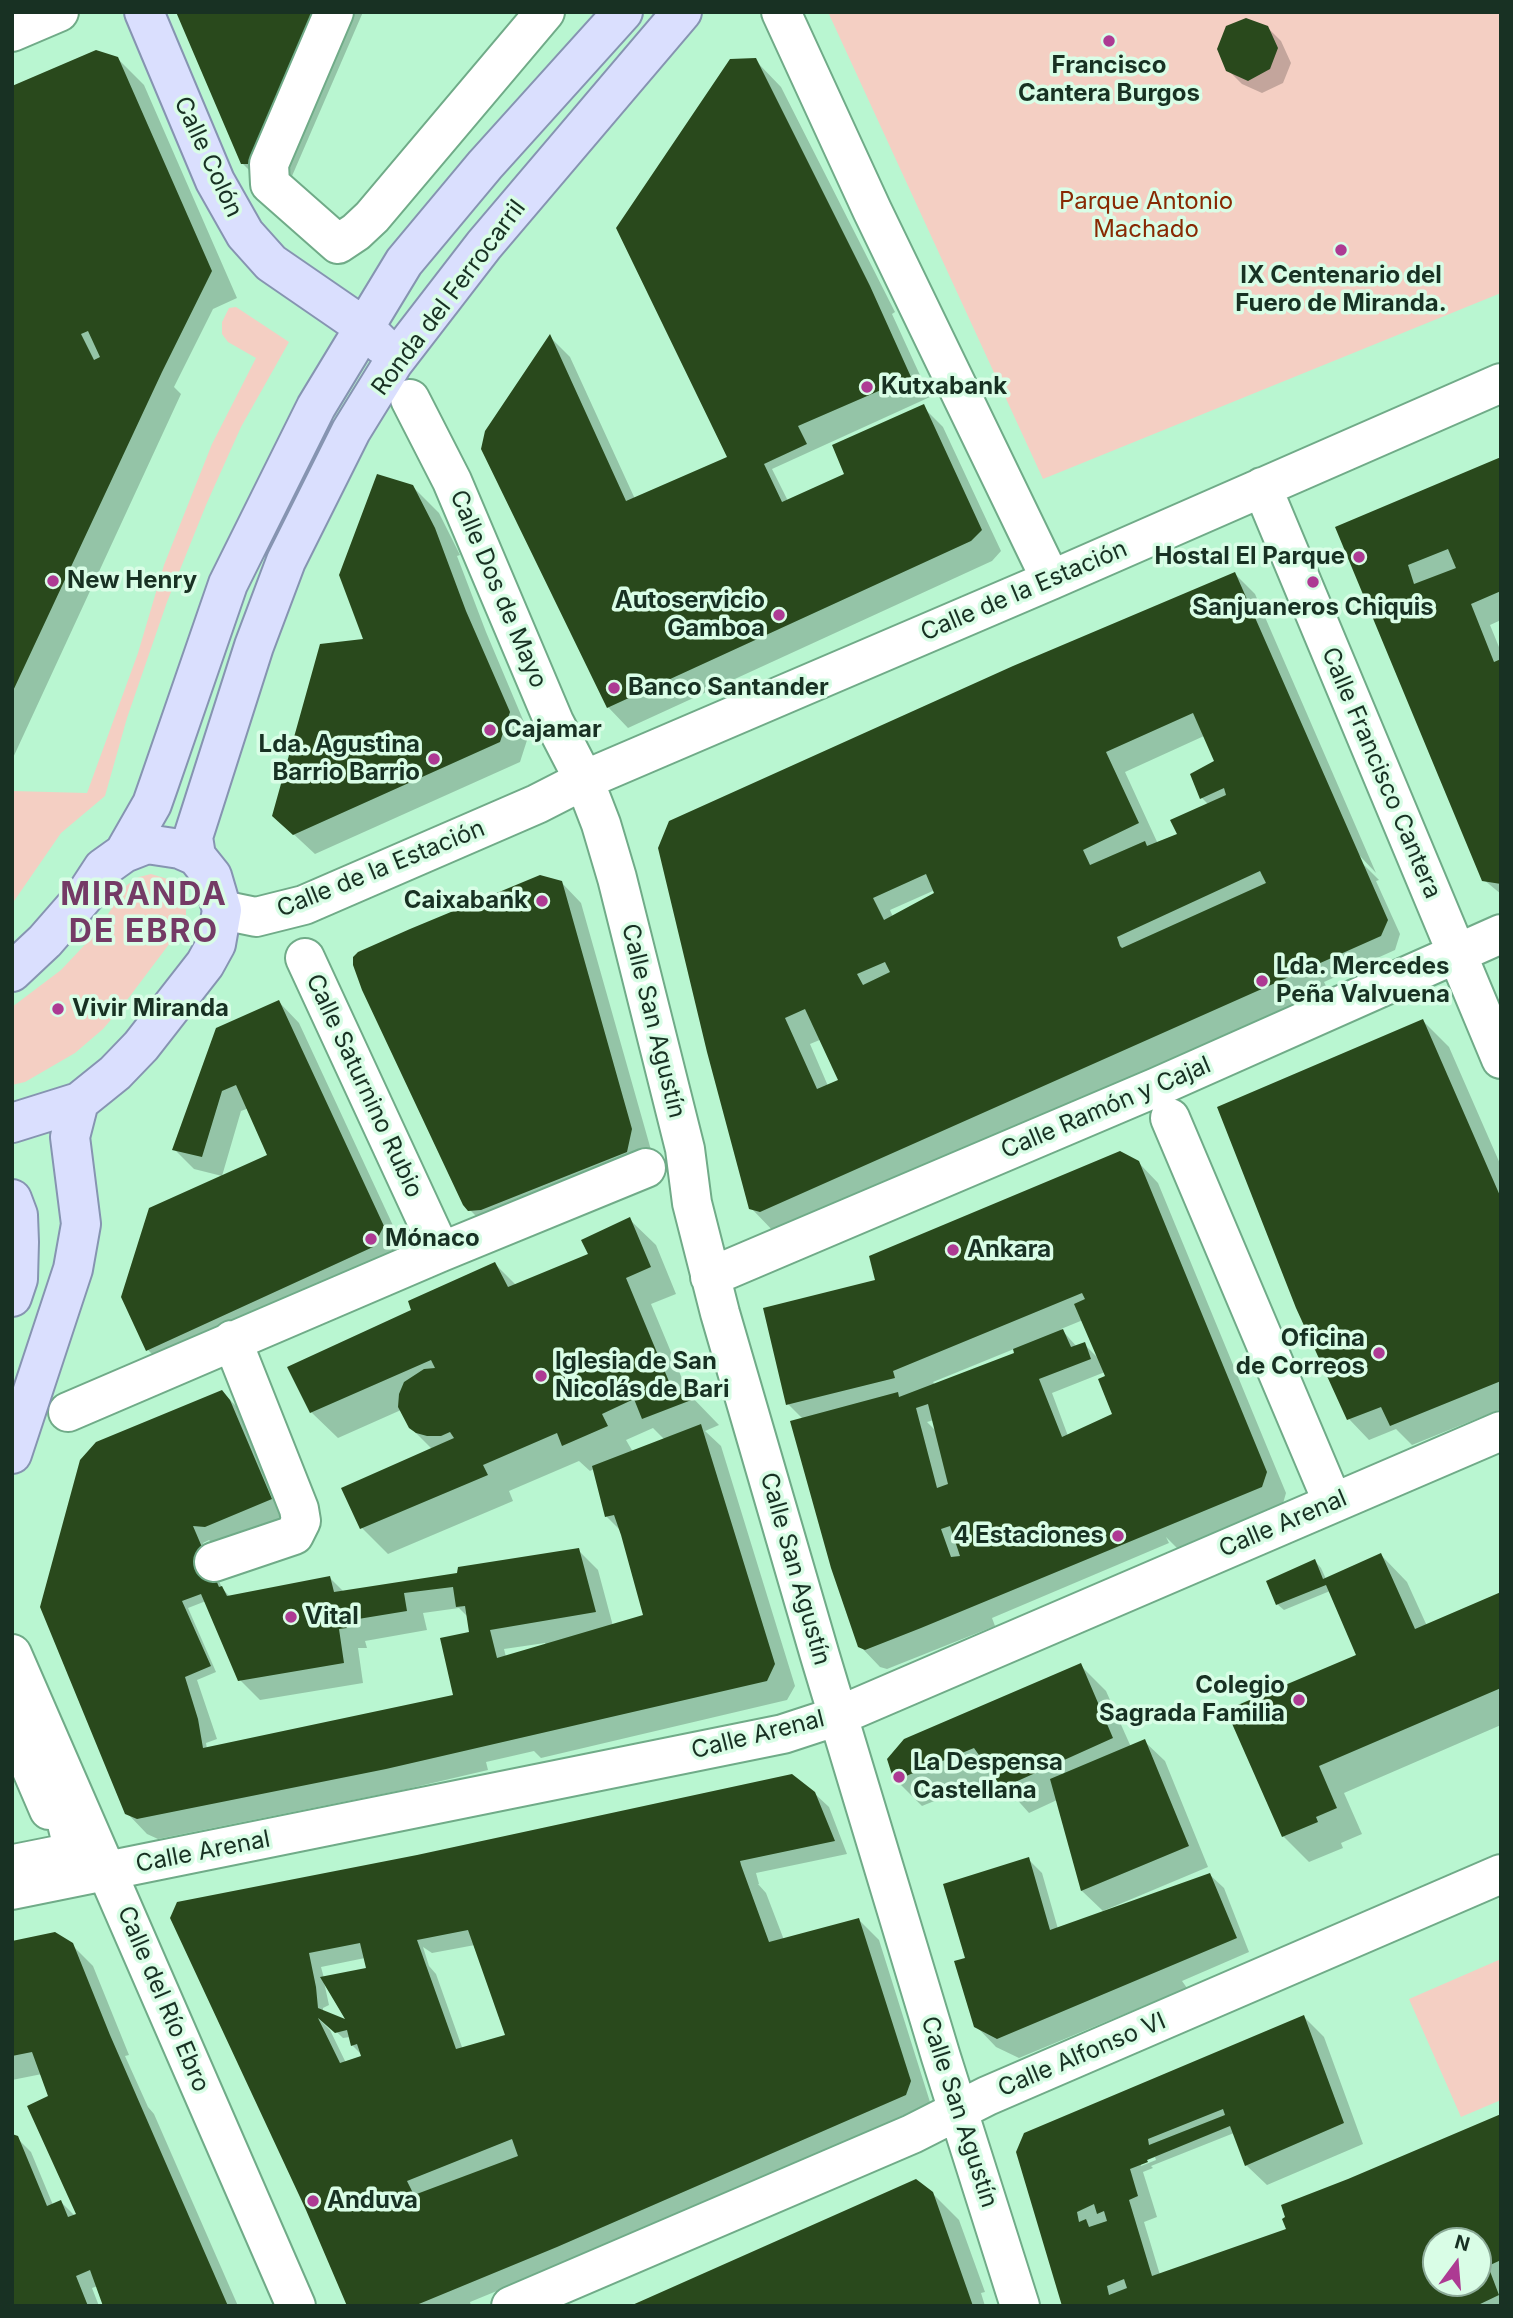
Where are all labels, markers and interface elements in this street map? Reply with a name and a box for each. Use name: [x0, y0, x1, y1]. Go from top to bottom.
marker: Francisco Cantera Burgos: [1101, 33, 1117, 49]
place label: Francisco Cantera Burgos: [1018, 52, 1200, 108]
street label: Calle Colón: [168, 92, 248, 222]
park label: Parque Antonio Machado: [1059, 188, 1233, 244]
street label: Ronda del Ferrocarril: [366, 195, 532, 401]
marker: IX Centenario del Fuero de Miranda.: [1333, 242, 1349, 258]
place label: IX Centenario del Fuero de Miranda.: [1235, 262, 1447, 318]
place label: Kutxabank: [881, 373, 1007, 401]
marker: Kutxabank: [859, 379, 875, 395]
street label: Calle Dos de Mayo: [443, 486, 553, 692]
street label: Calle de la Estación: [916, 534, 1132, 648]
place label: Hostal El Parque: [1154, 543, 1345, 571]
marker: Hostal El Parque: [1351, 549, 1367, 565]
place label: New Henry: [67, 567, 197, 595]
marker: New Henry: [45, 573, 61, 589]
marker: Sanjuaneros Chiquis: [1305, 574, 1321, 590]
place label: Autoservicio Gamboa: [615, 587, 765, 643]
place label: Sanjuaneros Chiquis: [1192, 594, 1434, 622]
marker: Autoservicio Gamboa: [771, 607, 787, 623]
street label: Calle Francisco Cantera: [1315, 643, 1447, 903]
place label: Banco Santander: [628, 674, 829, 702]
marker: Banco Santander: [606, 680, 622, 696]
place label: Cajamar: [504, 716, 602, 744]
marker: Cajamar: [482, 722, 498, 738]
place label: Lda. Agustina Barrio Barrio: [259, 731, 420, 787]
marker: Lda. Agustina Barrio Barrio: [426, 751, 442, 767]
street label: Calle de la Estación: [273, 814, 489, 924]
district label: MIRANDA DE EBRO: [61, 876, 227, 951]
place label: Caixabank: [404, 887, 528, 915]
marker: Caixabank: [534, 893, 550, 909]
street label: Calle San Agustín: [615, 921, 691, 1121]
place label: Lda. Mercedes Peña Valvuena: [1276, 953, 1450, 1009]
street label: Calle Saturnino Rubio: [299, 970, 429, 1202]
marker: Lda. Mercedes Peña Valvuena: [1254, 973, 1270, 989]
place label: Vivir Miranda: [72, 995, 229, 1023]
marker: Vivir Miranda: [50, 1001, 66, 1017]
street label: Calle Ramón y Cajal: [997, 1051, 1215, 1165]
place label: Mónaco: [385, 1225, 480, 1253]
marker: Mónaco: [363, 1231, 379, 1247]
place label: Ankara: [967, 1236, 1051, 1264]
marker: Ankara: [945, 1242, 961, 1258]
place label: Oficina de Correos: [1236, 1325, 1365, 1381]
marker: Oficina de Correos: [1371, 1345, 1387, 1361]
place label: Iglesia de San Nicolás de Bari: [555, 1348, 730, 1404]
marker: Iglesia de San Nicolás de Bari: [533, 1368, 549, 1384]
street label: Calle San Agustín: [754, 1469, 836, 1669]
street label: Calle Arenal: [1215, 1484, 1351, 1564]
place label: 4 Estaciones: [953, 1522, 1104, 1550]
marker: 4 Estaciones: [1110, 1528, 1126, 1544]
place label: Vital: [305, 1603, 359, 1631]
marker: Vital: [283, 1609, 299, 1625]
place label: Colegio Sagrada Familia: [1099, 1672, 1285, 1728]
marker: Colegio Sagrada Familia: [1291, 1692, 1307, 1708]
street label: Calle Arenal: [689, 1705, 827, 1765]
place label: La Despensa Castellana: [913, 1749, 1063, 1805]
marker: La Despensa Castellana: [891, 1769, 907, 1785]
street label: Calle Arenal: [133, 1825, 273, 1879]
street label: Calle del Río Ebro: [111, 1902, 215, 2096]
street label: Calle Alfonso VI: [994, 2007, 1170, 2103]
street label: Calle San Agustín: [915, 2013, 1003, 2211]
place label: Anduva: [327, 2187, 418, 2215]
marker: Anduva: [305, 2193, 321, 2209]
north arrow: [1422, 2227, 1492, 2297]
text: N: [1452, 2230, 1472, 2256]

